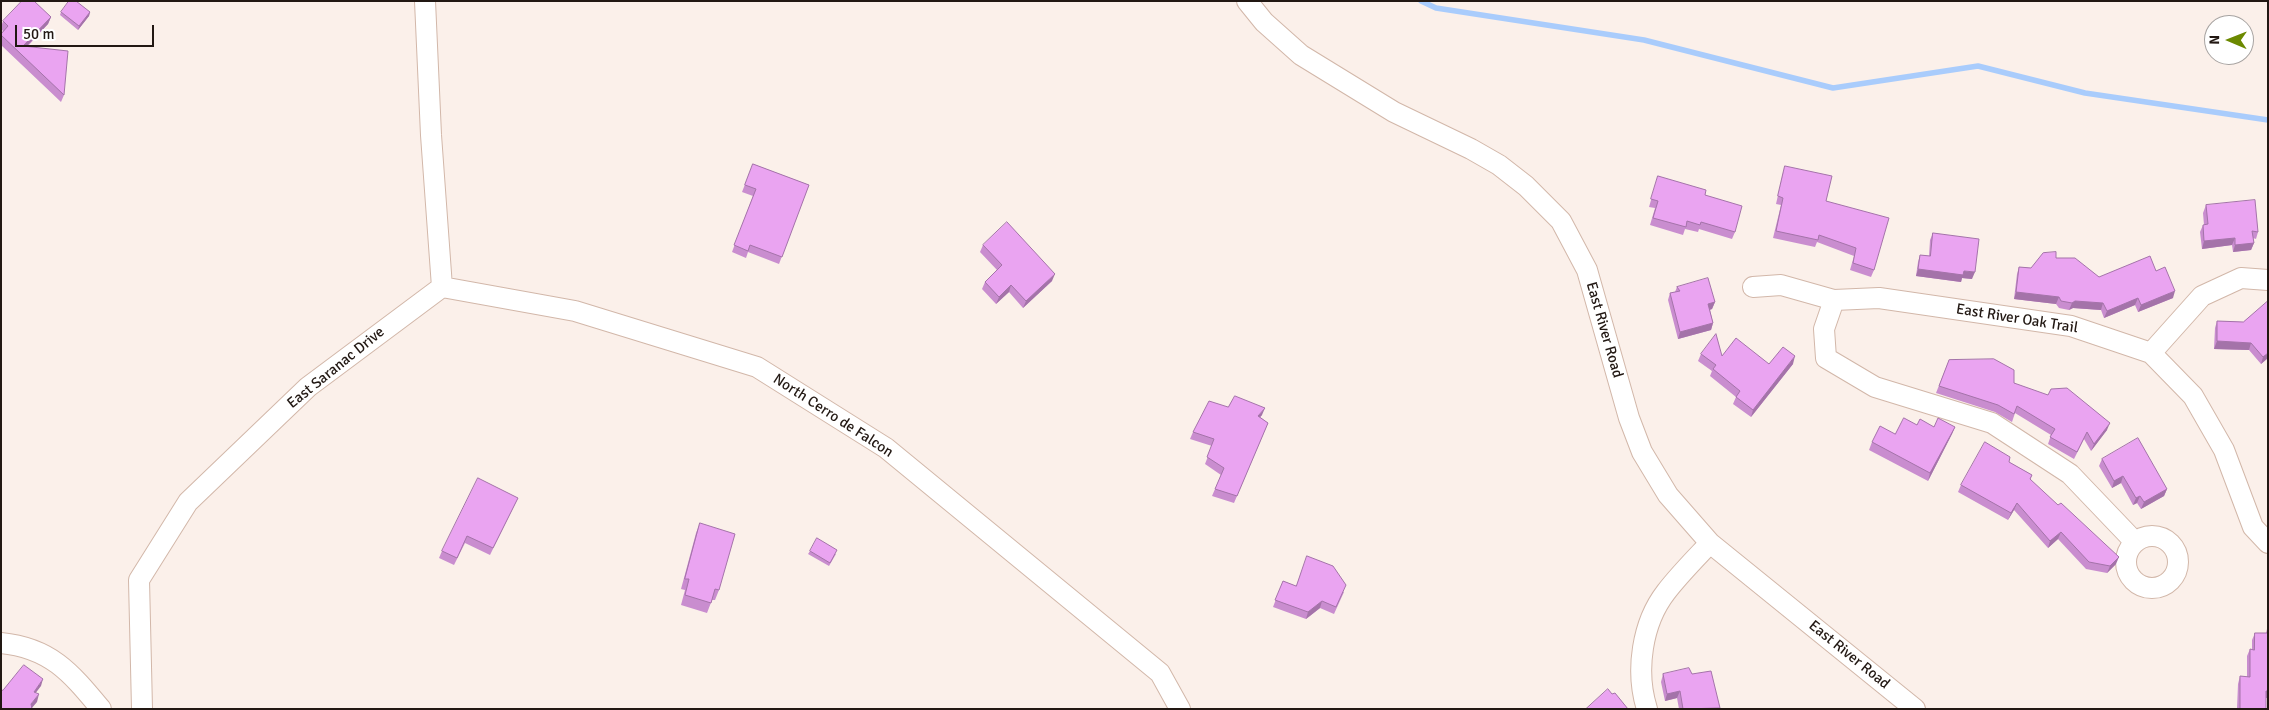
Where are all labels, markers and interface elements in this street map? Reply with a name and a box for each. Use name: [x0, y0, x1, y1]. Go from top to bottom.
scale bar: [18, 15, 156, 47]
north arrow: [2204, 15, 2254, 65]
text: 50 m: [23, 25, 54, 43]
text: N: [2206, 35, 2223, 45]
street label: East River Road: [1582, 280, 1626, 380]
street label: East River Oak Trail: [1955, 300, 2079, 338]
street label: East Saranac Drive: [284, 323, 388, 413]
street label: North Cerro de Falcon: [769, 370, 897, 462]
street label: East River Road: [1805, 617, 1893, 693]

